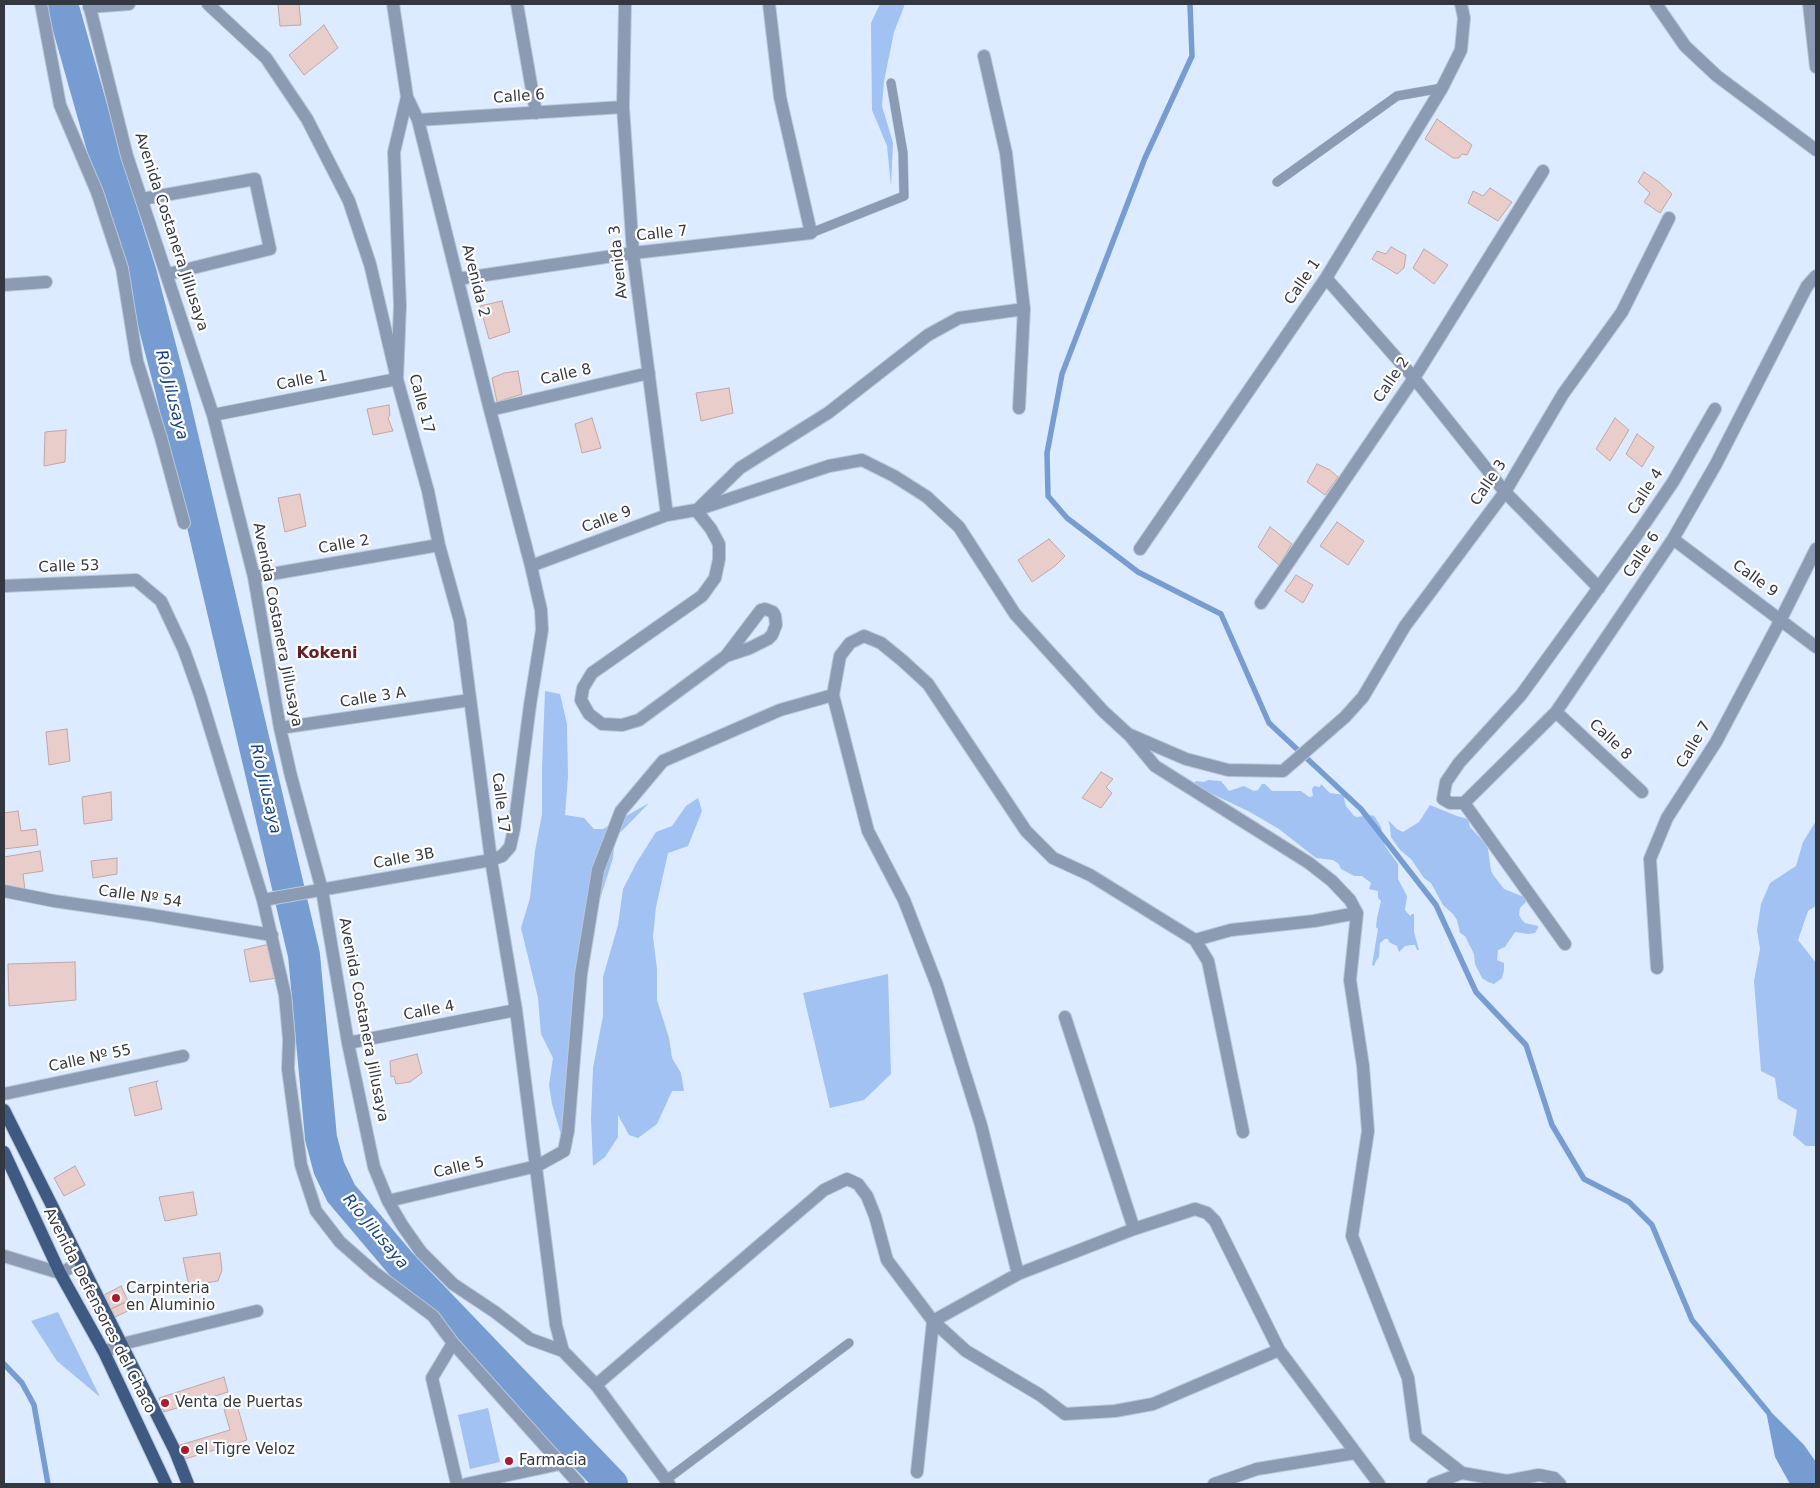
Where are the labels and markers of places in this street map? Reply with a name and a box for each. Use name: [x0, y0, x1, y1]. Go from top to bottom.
place label: Carpinteria en Aluminio: [126, 1280, 215, 1315]
marker: Carpinteria en Aluminio: [110, 1292, 122, 1304]
place label: Venta de Puertas: [175, 1394, 303, 1412]
marker: Venta de Puertas: [159, 1397, 171, 1409]
place label: el Tigre Veloz: [195, 1441, 295, 1459]
marker: el Tigre Veloz: [179, 1444, 191, 1456]
place label: Farmacia: [519, 1452, 587, 1470]
marker: Farmacia: [503, 1455, 515, 1467]

